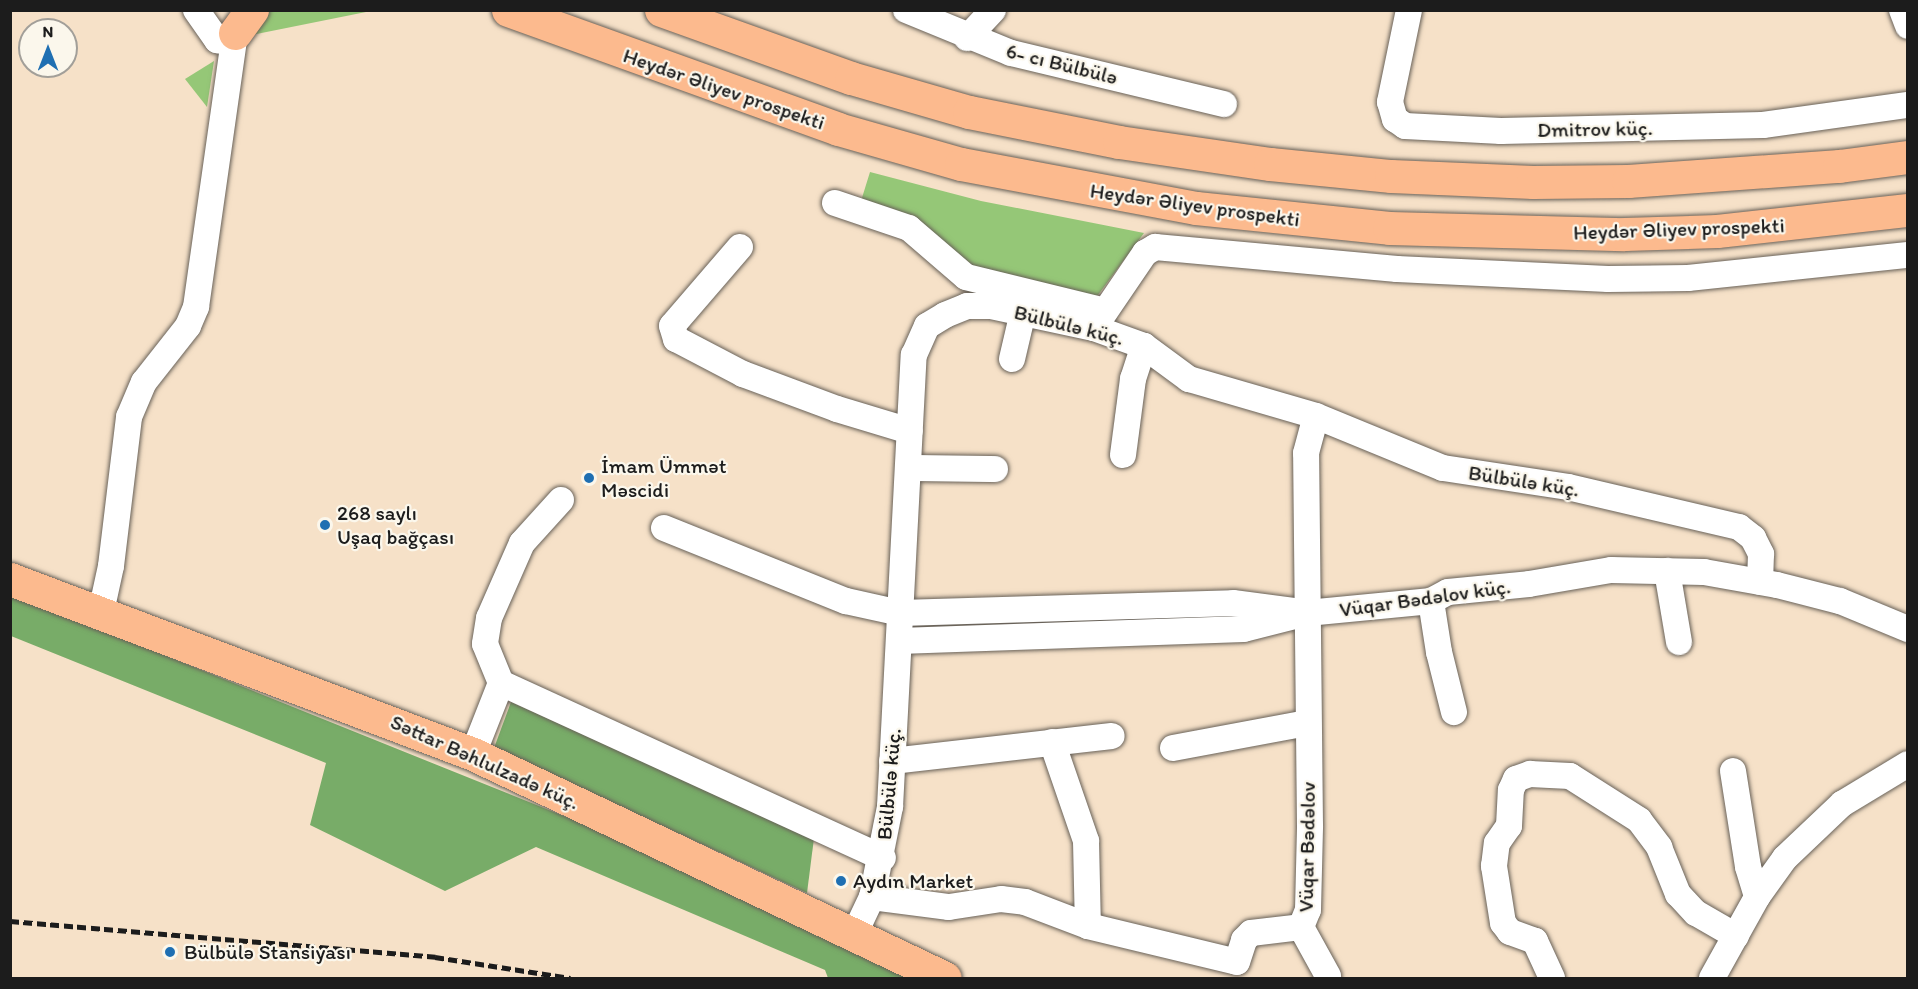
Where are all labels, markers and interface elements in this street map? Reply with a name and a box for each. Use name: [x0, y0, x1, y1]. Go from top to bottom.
north arrow: [18, 18, 78, 78]
text: N: [43, 22, 53, 41]
street label: 6- cı Bülbülə: [1004, 38, 1120, 90]
street label: Heydər Əliyev prospekti: [619, 42, 829, 136]
street label: Dmitrov küç.: [1537, 115, 1653, 143]
street label: Heydər Əliyev prospekti: [1088, 178, 1302, 232]
street label: Heydər Əliyev prospekti: [1572, 213, 1786, 245]
street label: Bülbülə küç.: [1011, 299, 1127, 351]
place label: İmam Ümmət Məscidi: [601, 453, 726, 503]
street label: Bülbülə küç.: [1467, 460, 1581, 502]
marker: İmam Ümmət Məscidi: [582, 471, 596, 485]
place label: 268 saylı Uşaq bağçası: [337, 500, 454, 550]
marker: 268 saylı Uşaq bağçası: [318, 518, 332, 532]
street label: Vüqar Bədəlov küç.: [1338, 573, 1512, 623]
street label: Səttar Bəhlulzadə küç.: [387, 709, 583, 815]
street label: Bülbülə küç.: [872, 727, 906, 841]
street label: Vüqar Bədəlov: [1293, 781, 1321, 913]
place label: Aydın Market: [853, 868, 974, 894]
marker: Aydın Market: [834, 874, 848, 888]
place label: Bülbülə Stansiyası: [184, 939, 351, 965]
marker: Bülbülə Stansiyası: [161, 943, 179, 961]

